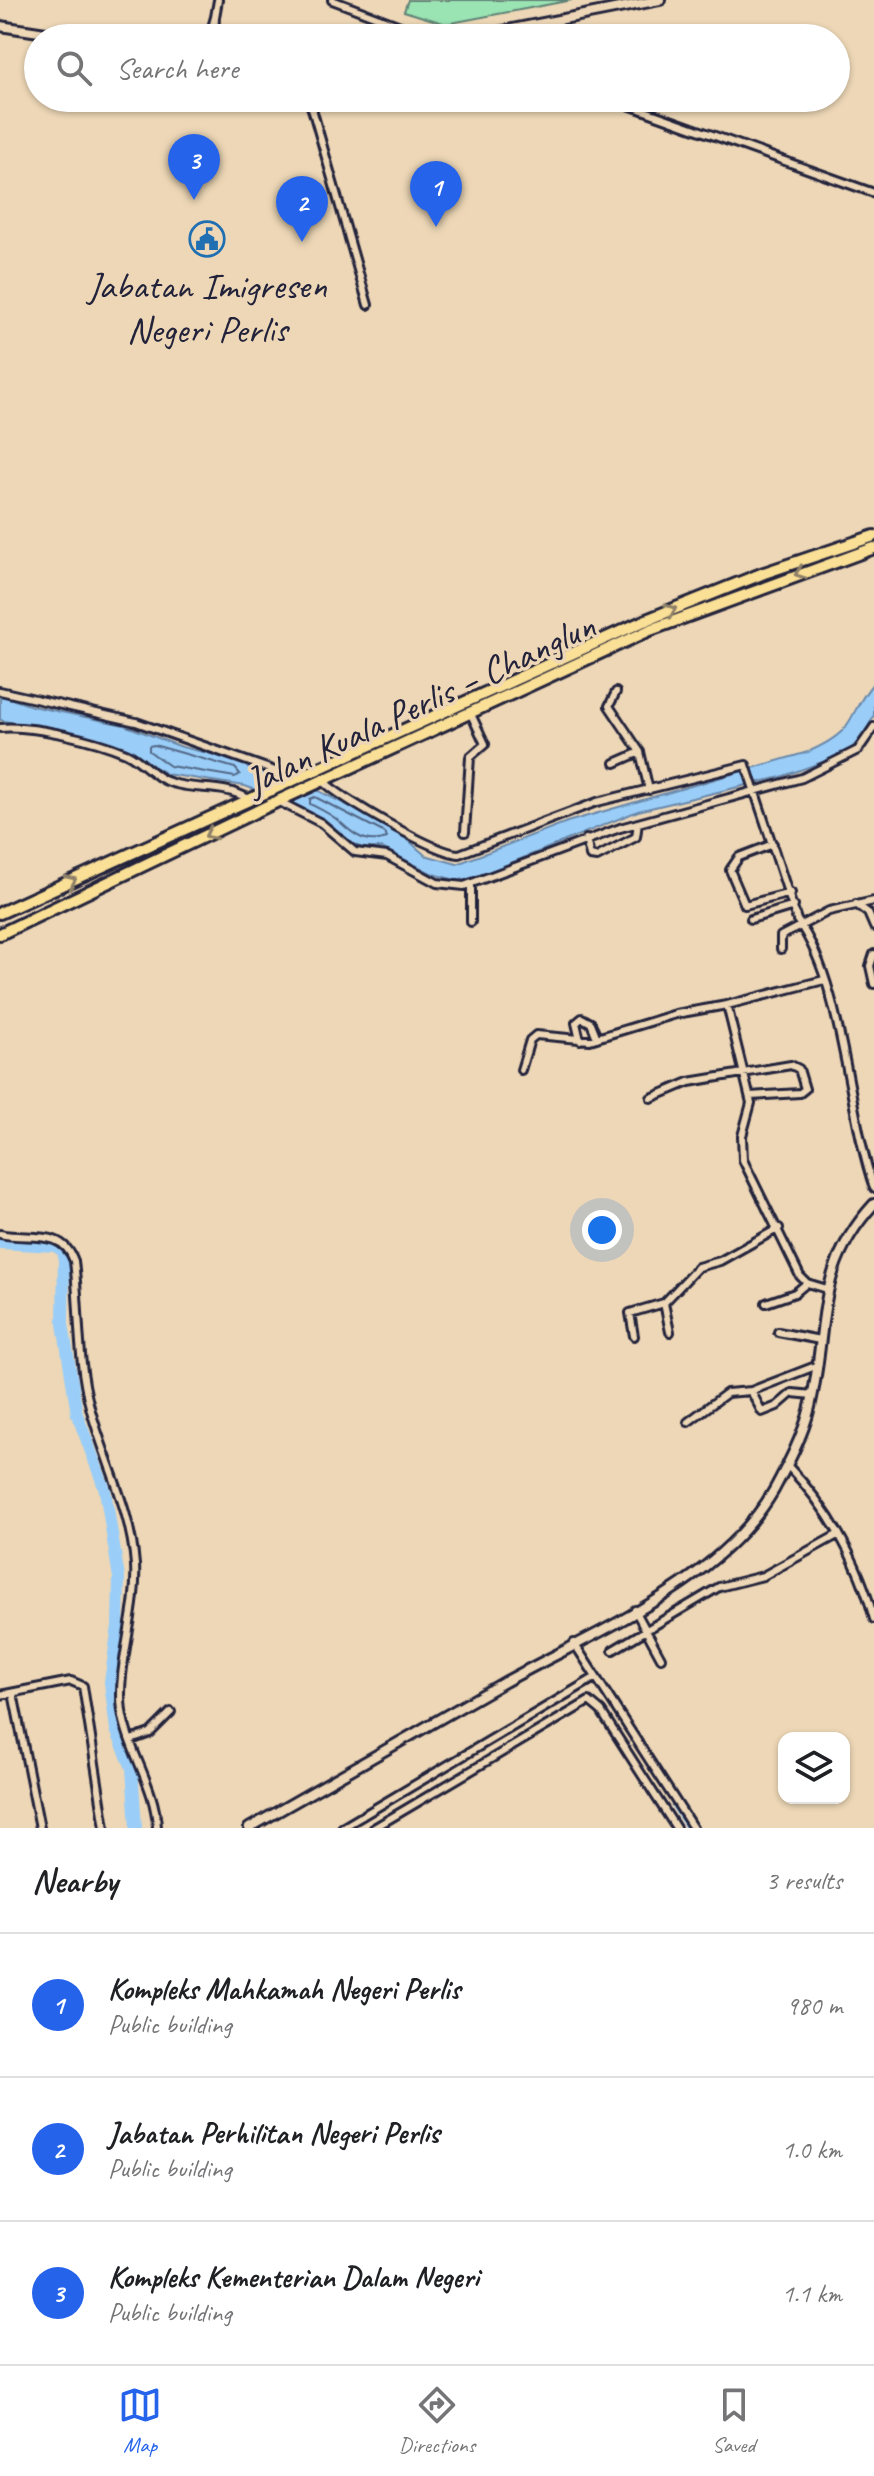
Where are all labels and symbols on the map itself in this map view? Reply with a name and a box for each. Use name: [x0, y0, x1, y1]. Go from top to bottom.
pin: 3: [168, 134, 220, 200]
pin: 1: [410, 161, 462, 227]
pin: 2: [276, 176, 328, 242]
public building icon: Jabatan Imigresen Negeri Perlis: [188, 220, 226, 258]
place label: Jabatan Imigresen Negeri Perlis: [85, 262, 328, 353]
one-way arrow: [794, 563, 808, 580]
street label: Jalan Kuala Perlis – Changlun: [236, 601, 603, 806]
one-way arrow: [663, 603, 678, 619]
one-way arrow: [203, 824, 218, 840]
one-way arrow: [63, 875, 77, 891]
your location: [582, 1210, 622, 1250]

